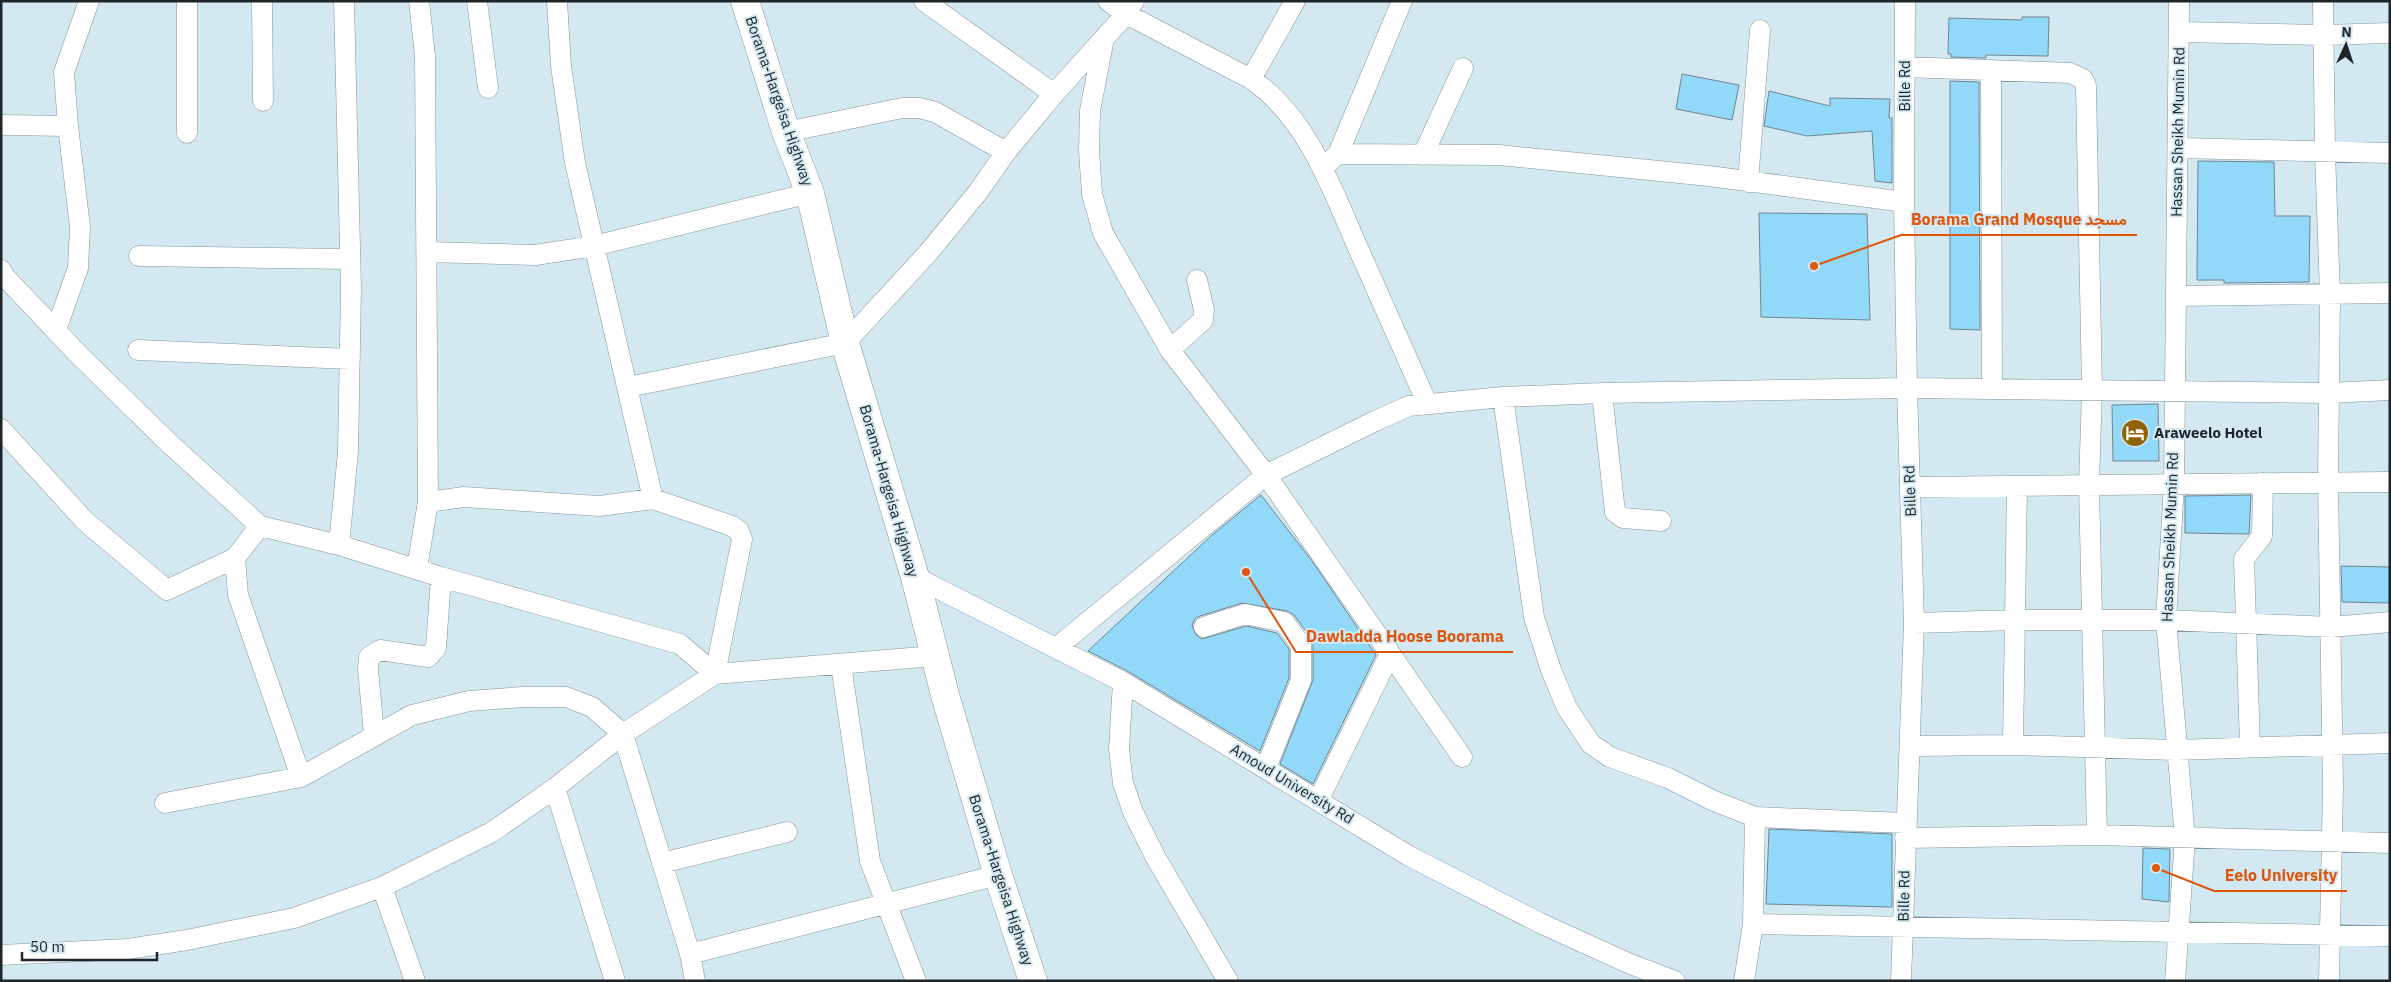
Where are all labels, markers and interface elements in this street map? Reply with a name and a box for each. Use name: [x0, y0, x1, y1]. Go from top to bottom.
street label: Borama-Hargeisa Highway: [741, 13, 818, 189]
north arrow: [2321, 20, 2371, 70]
text: N: [2341, 23, 2352, 41]
street label: Hassan Sheikh Mumin Rd: [2167, 47, 2188, 217]
street label: Bille Rd: [1895, 60, 1914, 112]
callout: Borama Grand Mosque مسجد: [1901, 204, 2137, 235]
text: Borama Grand Mosque مسجد: [1911, 209, 2127, 229]
street label: Borama-Hargeisa Highway: [856, 402, 923, 580]
hotel icon: Araweelo Hotel: [2120, 418, 2150, 448]
place label: Araweelo Hotel: [2154, 423, 2263, 442]
street label: Hassan Sheikh Mumin Rd: [2157, 452, 2182, 622]
street label: Bille Rd: [1899, 465, 1920, 517]
callout: Dawladda Hoose Boorama: [1296, 621, 1513, 652]
text: Dawladda Hoose Boorama: [1306, 626, 1504, 646]
street label: Amoud University Rd: [1227, 739, 1357, 828]
street label: Borama-Hargeisa Highway: [965, 792, 1038, 968]
callout: Eelo University: [2214, 860, 2347, 891]
text: Eelo University: [2225, 865, 2338, 885]
street label: Bille Rd: [1894, 870, 1913, 922]
scale bar: [22, 930, 158, 962]
text: 50 m: [30, 937, 65, 956]

